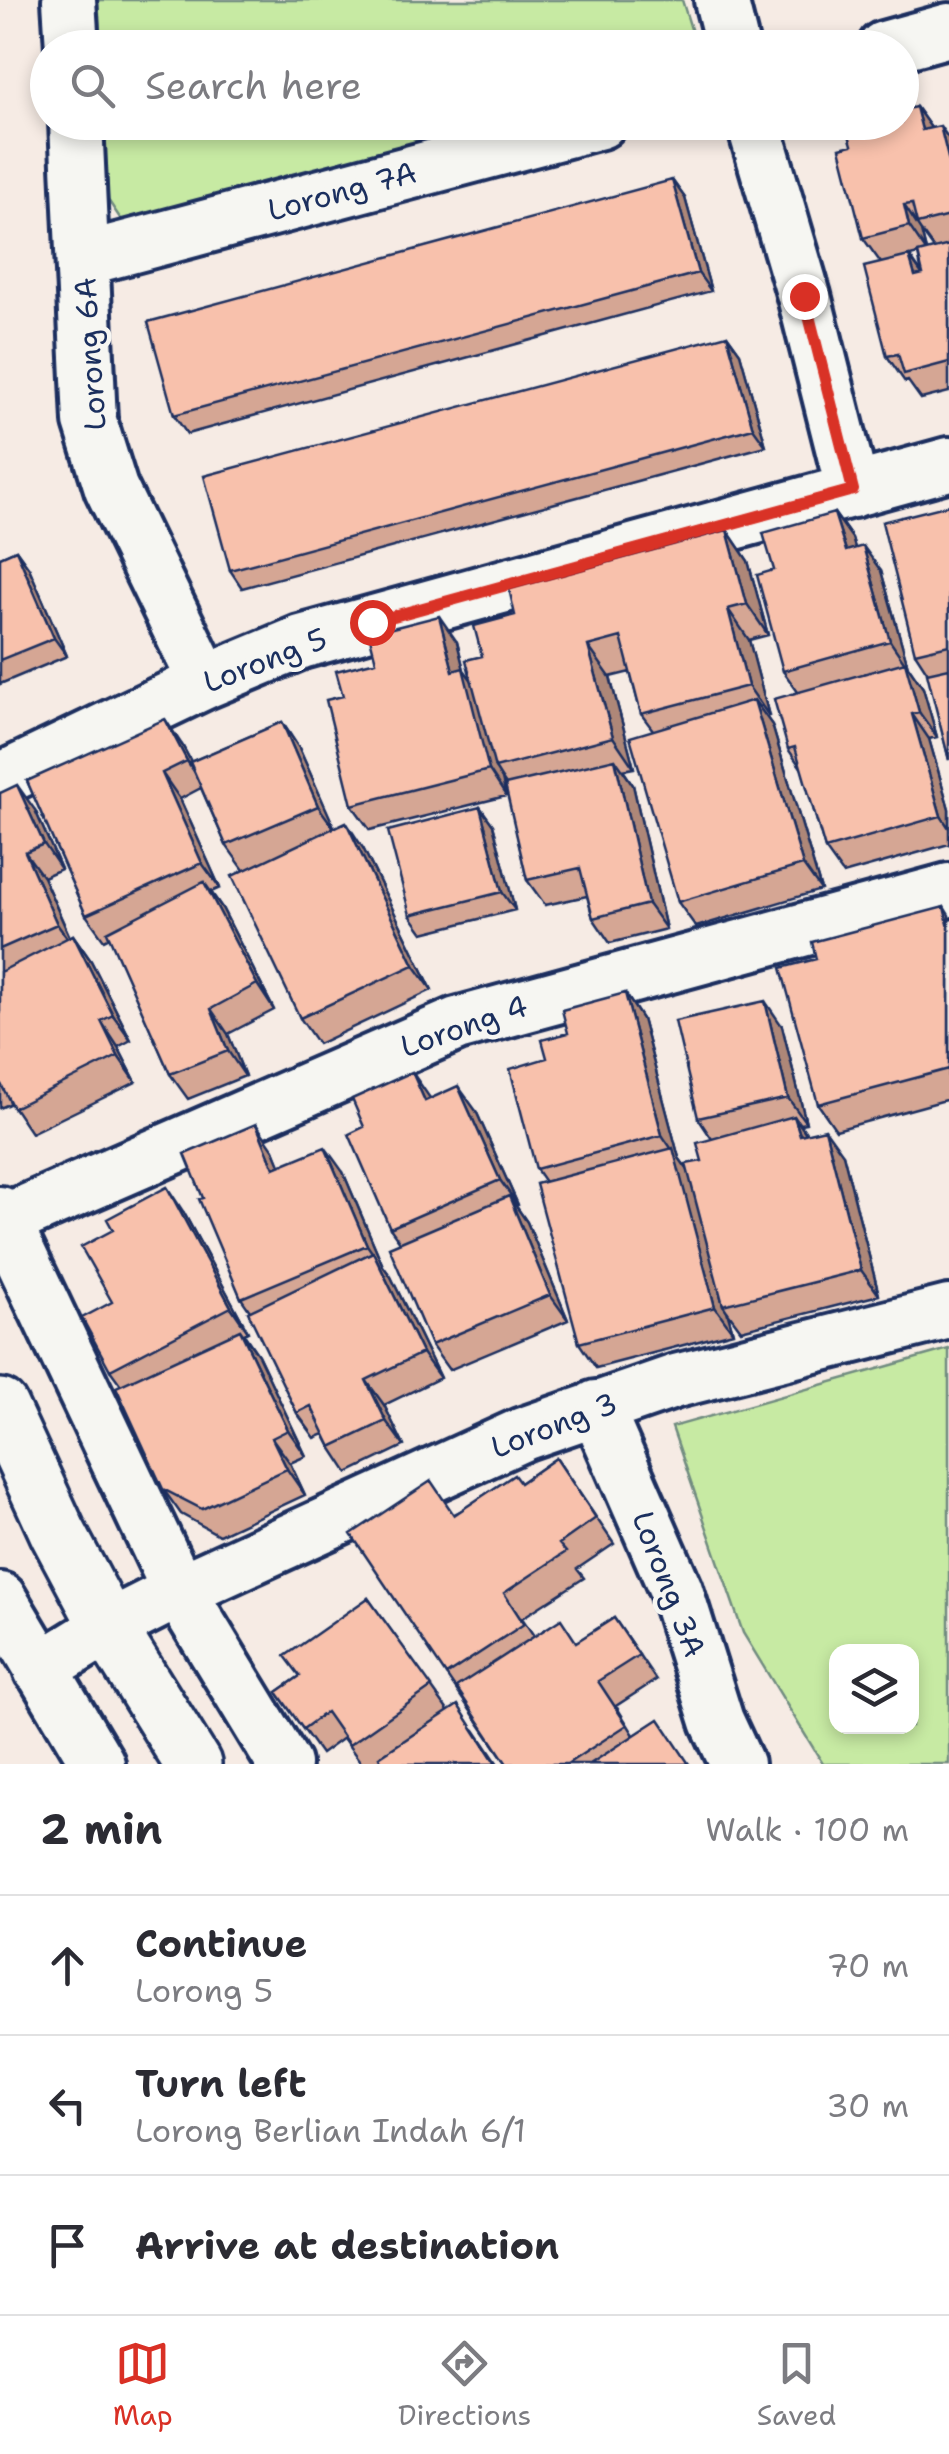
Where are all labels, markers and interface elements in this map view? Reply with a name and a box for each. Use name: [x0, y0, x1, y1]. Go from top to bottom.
search box: [30, 30, 919, 140]
icon: search: [65, 58, 120, 113]
text: Search here: [145, 60, 362, 111]
street label: Lorong 7A: [263, 151, 421, 231]
route end: [782, 274, 828, 320]
street label: Lorong 6A: [64, 276, 116, 432]
route start: [350, 600, 396, 646]
street label: Lorong 5: [197, 618, 333, 702]
street label: Lorong 4: [395, 985, 533, 1067]
street label: Lorong 3: [485, 1382, 623, 1468]
street label: Lorong 3A: [622, 1505, 716, 1663]
map controls: [829, 1644, 919, 1734]
button: layers: [829, 1644, 919, 1734]
text: 2 min: [40, 1801, 162, 1857]
text: Walk · 100 m: [705, 1808, 909, 1851]
text: Continue: [135, 1918, 307, 1969]
icon: ahead: [40, 1938, 95, 1993]
text: 70 m: [826, 1944, 909, 1987]
text: Lorong 5: [135, 1969, 273, 2012]
text: Turn left: [135, 2058, 307, 2109]
icon: left: [40, 2078, 95, 2133]
text: 30 m: [826, 2084, 909, 2127]
text: Lorong Berlian Indah 6/1: [135, 2109, 526, 2152]
icon: arrive: [40, 2218, 95, 2273]
text: Arrive at destination: [135, 2220, 559, 2271]
tab: Map: [113, 2336, 173, 2434]
tab: Directions: [398, 2336, 531, 2434]
tab: Saved: [757, 2336, 836, 2434]

